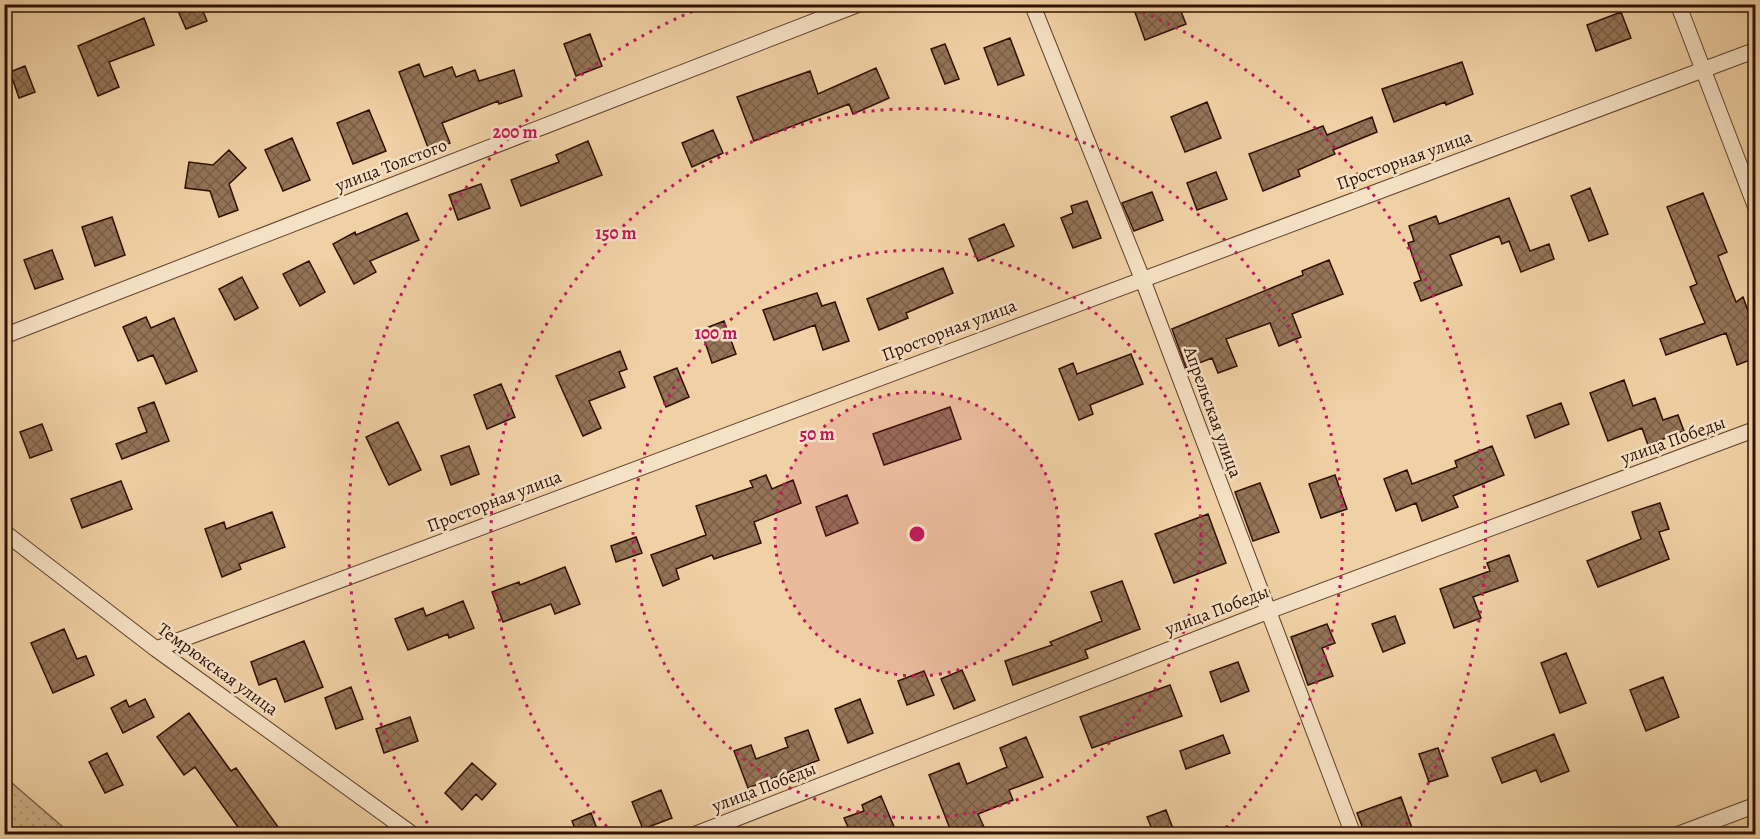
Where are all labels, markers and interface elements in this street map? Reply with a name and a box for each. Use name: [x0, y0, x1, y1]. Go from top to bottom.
text: 200 m: [492, 120, 538, 144]
street label: Просторная улица: [1333, 124, 1476, 196]
street label: улица Толстого: [331, 133, 450, 198]
text: 150 m: [595, 221, 637, 245]
street label: Просторная улица: [878, 293, 1021, 367]
text: 100 m: [695, 321, 737, 345]
street label: Апрельская улица: [1178, 342, 1248, 482]
street label: улица Победы: [1616, 410, 1729, 470]
text: 50 m: [800, 422, 834, 446]
street label: Просторная улица: [423, 464, 566, 538]
centre of rings: [907, 524, 927, 544]
street label: улица Победы: [1161, 579, 1272, 641]
street label: Темрюкская улица: [153, 617, 284, 721]
street label: улица Победы: [708, 756, 819, 818]

